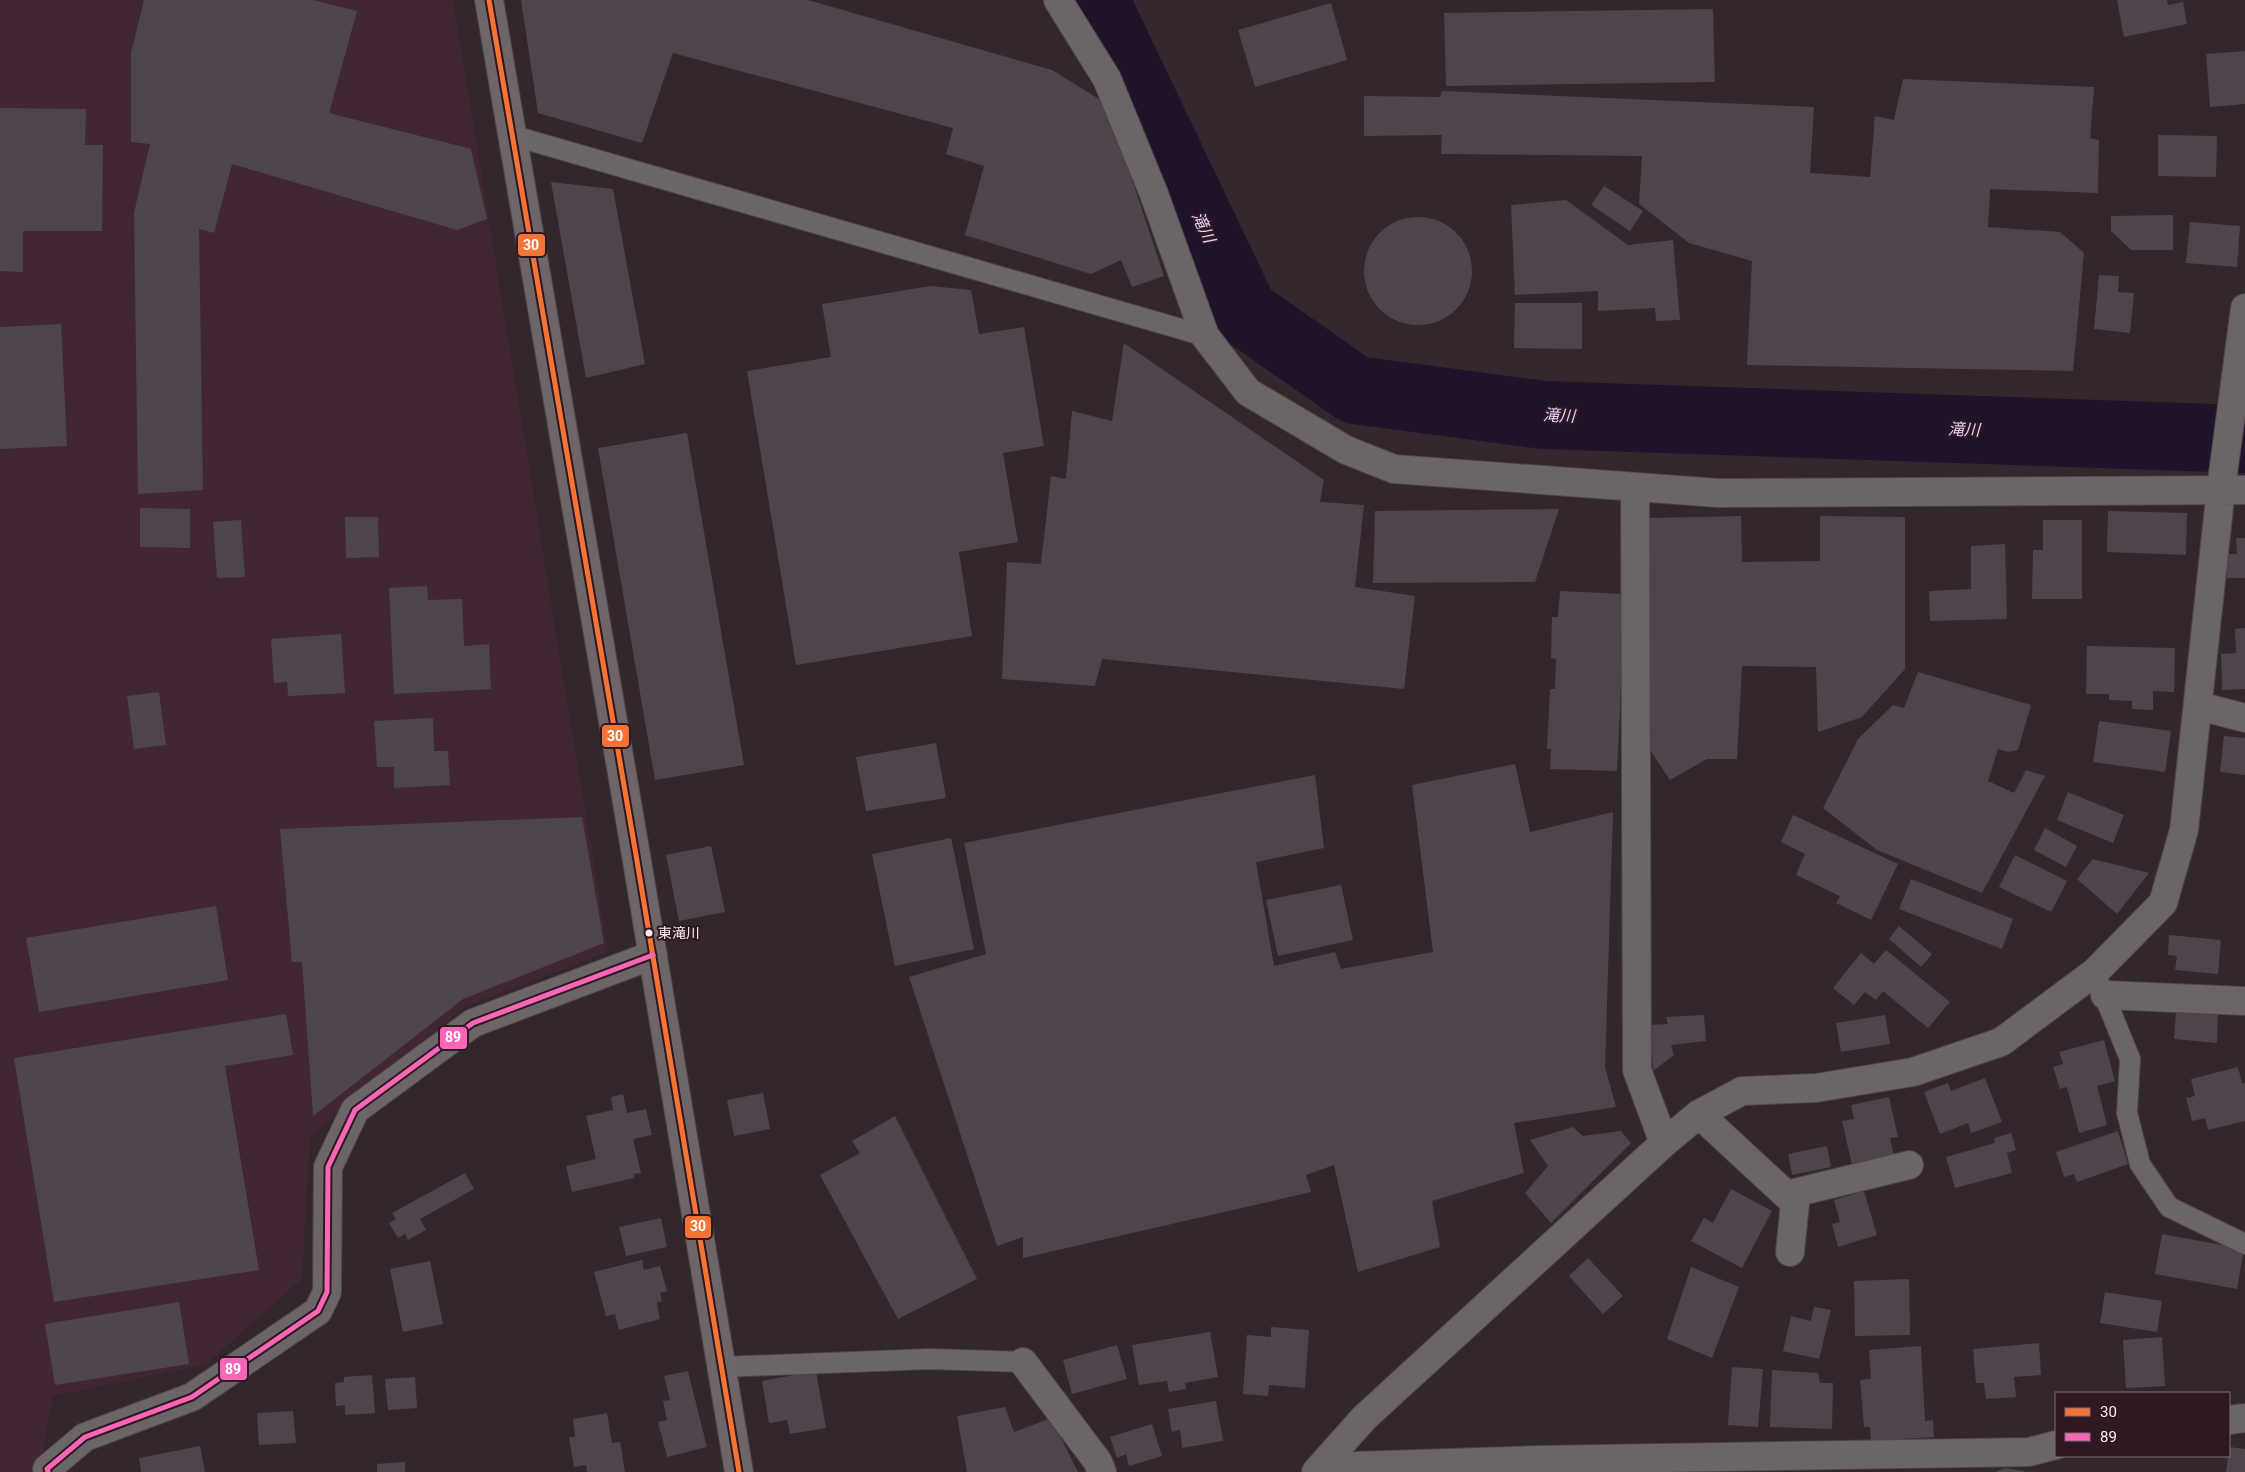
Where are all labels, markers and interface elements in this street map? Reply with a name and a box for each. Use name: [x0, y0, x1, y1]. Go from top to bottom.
water label: 滝川: [1188, 209, 1220, 248]
line badge: 30: [517, 233, 546, 257]
text: 30: [523, 237, 539, 253]
water label: 滝川: [1542, 405, 1577, 426]
water label: 滝川: [1948, 419, 1982, 440]
line badge: 30: [601, 724, 630, 748]
text: 30: [607, 728, 623, 744]
place label: 東滝川: [658, 925, 700, 941]
marker: 東滝川: [644, 928, 654, 938]
line badge: 89: [439, 1026, 468, 1050]
text: 89: [445, 1029, 461, 1045]
line badge: 30: [684, 1215, 712, 1239]
text: 30: [690, 1218, 706, 1234]
line badge: 89: [219, 1357, 248, 1381]
text: 89: [225, 1361, 241, 1377]
legend: [2055, 1392, 2230, 1457]
text: 30: [2100, 1403, 2117, 1421]
text: 89: [2100, 1428, 2117, 1446]

